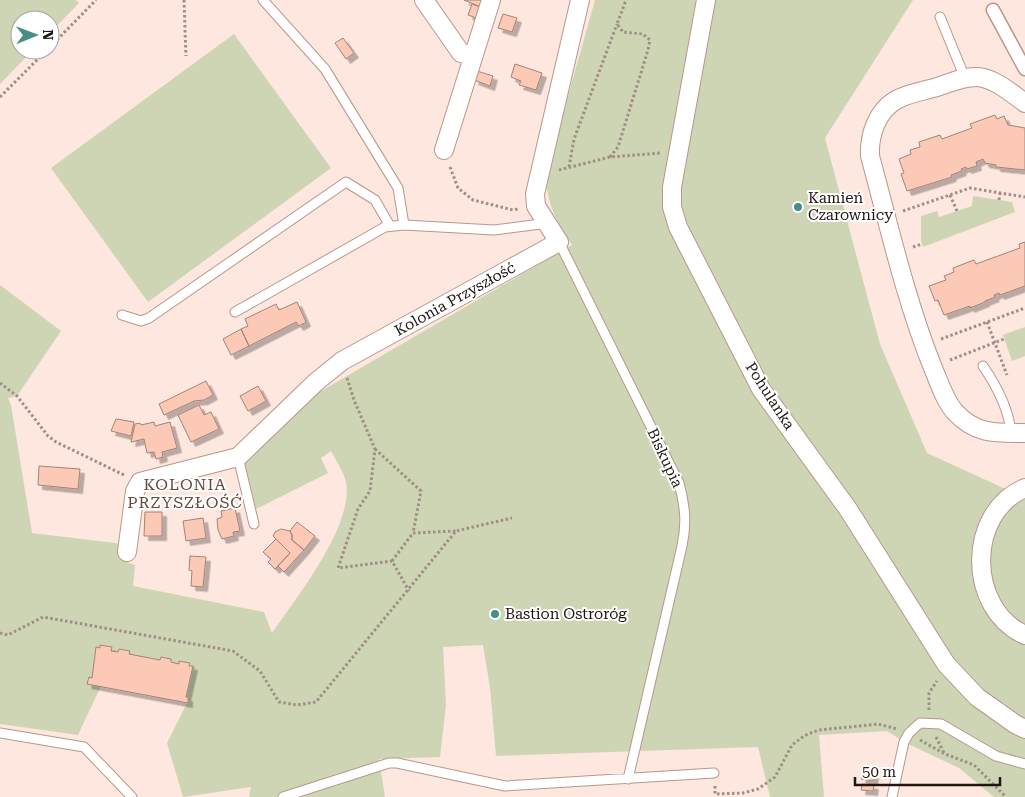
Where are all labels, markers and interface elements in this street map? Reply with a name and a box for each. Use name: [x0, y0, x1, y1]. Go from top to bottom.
north arrow: [10, 10, 60, 60]
text: N: [40, 29, 56, 41]
place label: Kamień Czarownicy: [808, 189, 893, 224]
marker: Kamień Czarownicy: [792, 201, 804, 213]
street label: Kolonia Przyszłość: [391, 258, 519, 340]
street label: Pohulanka: [742, 359, 798, 433]
street label: Biskupia: [643, 425, 687, 491]
district label: KOLONIA PRZYSZŁOŚĆ: [127, 475, 243, 512]
place label: Bastion Ostroróg: [505, 605, 627, 623]
marker: Bastion Ostroróg: [489, 608, 501, 620]
scale bar: [855, 754, 1000, 786]
text: 50 m: [862, 763, 897, 781]

